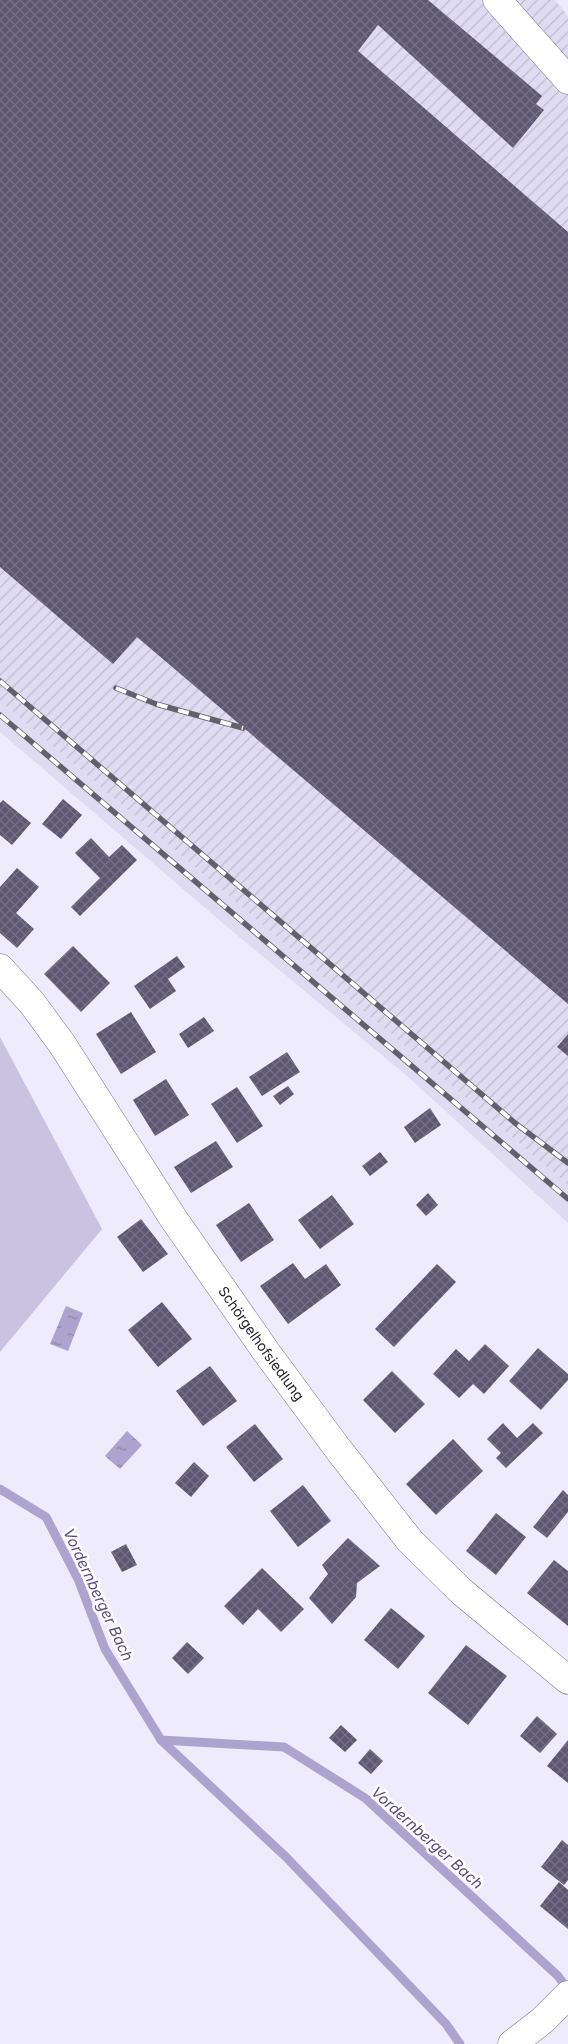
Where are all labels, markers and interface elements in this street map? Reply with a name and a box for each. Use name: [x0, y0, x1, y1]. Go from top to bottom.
street label: Schörgelhofsiedlung: [215, 1283, 308, 1404]
water label: Vordernberger Bach: [59, 1526, 138, 1664]
water label: Vordernberger Bach: [367, 1782, 487, 1893]

